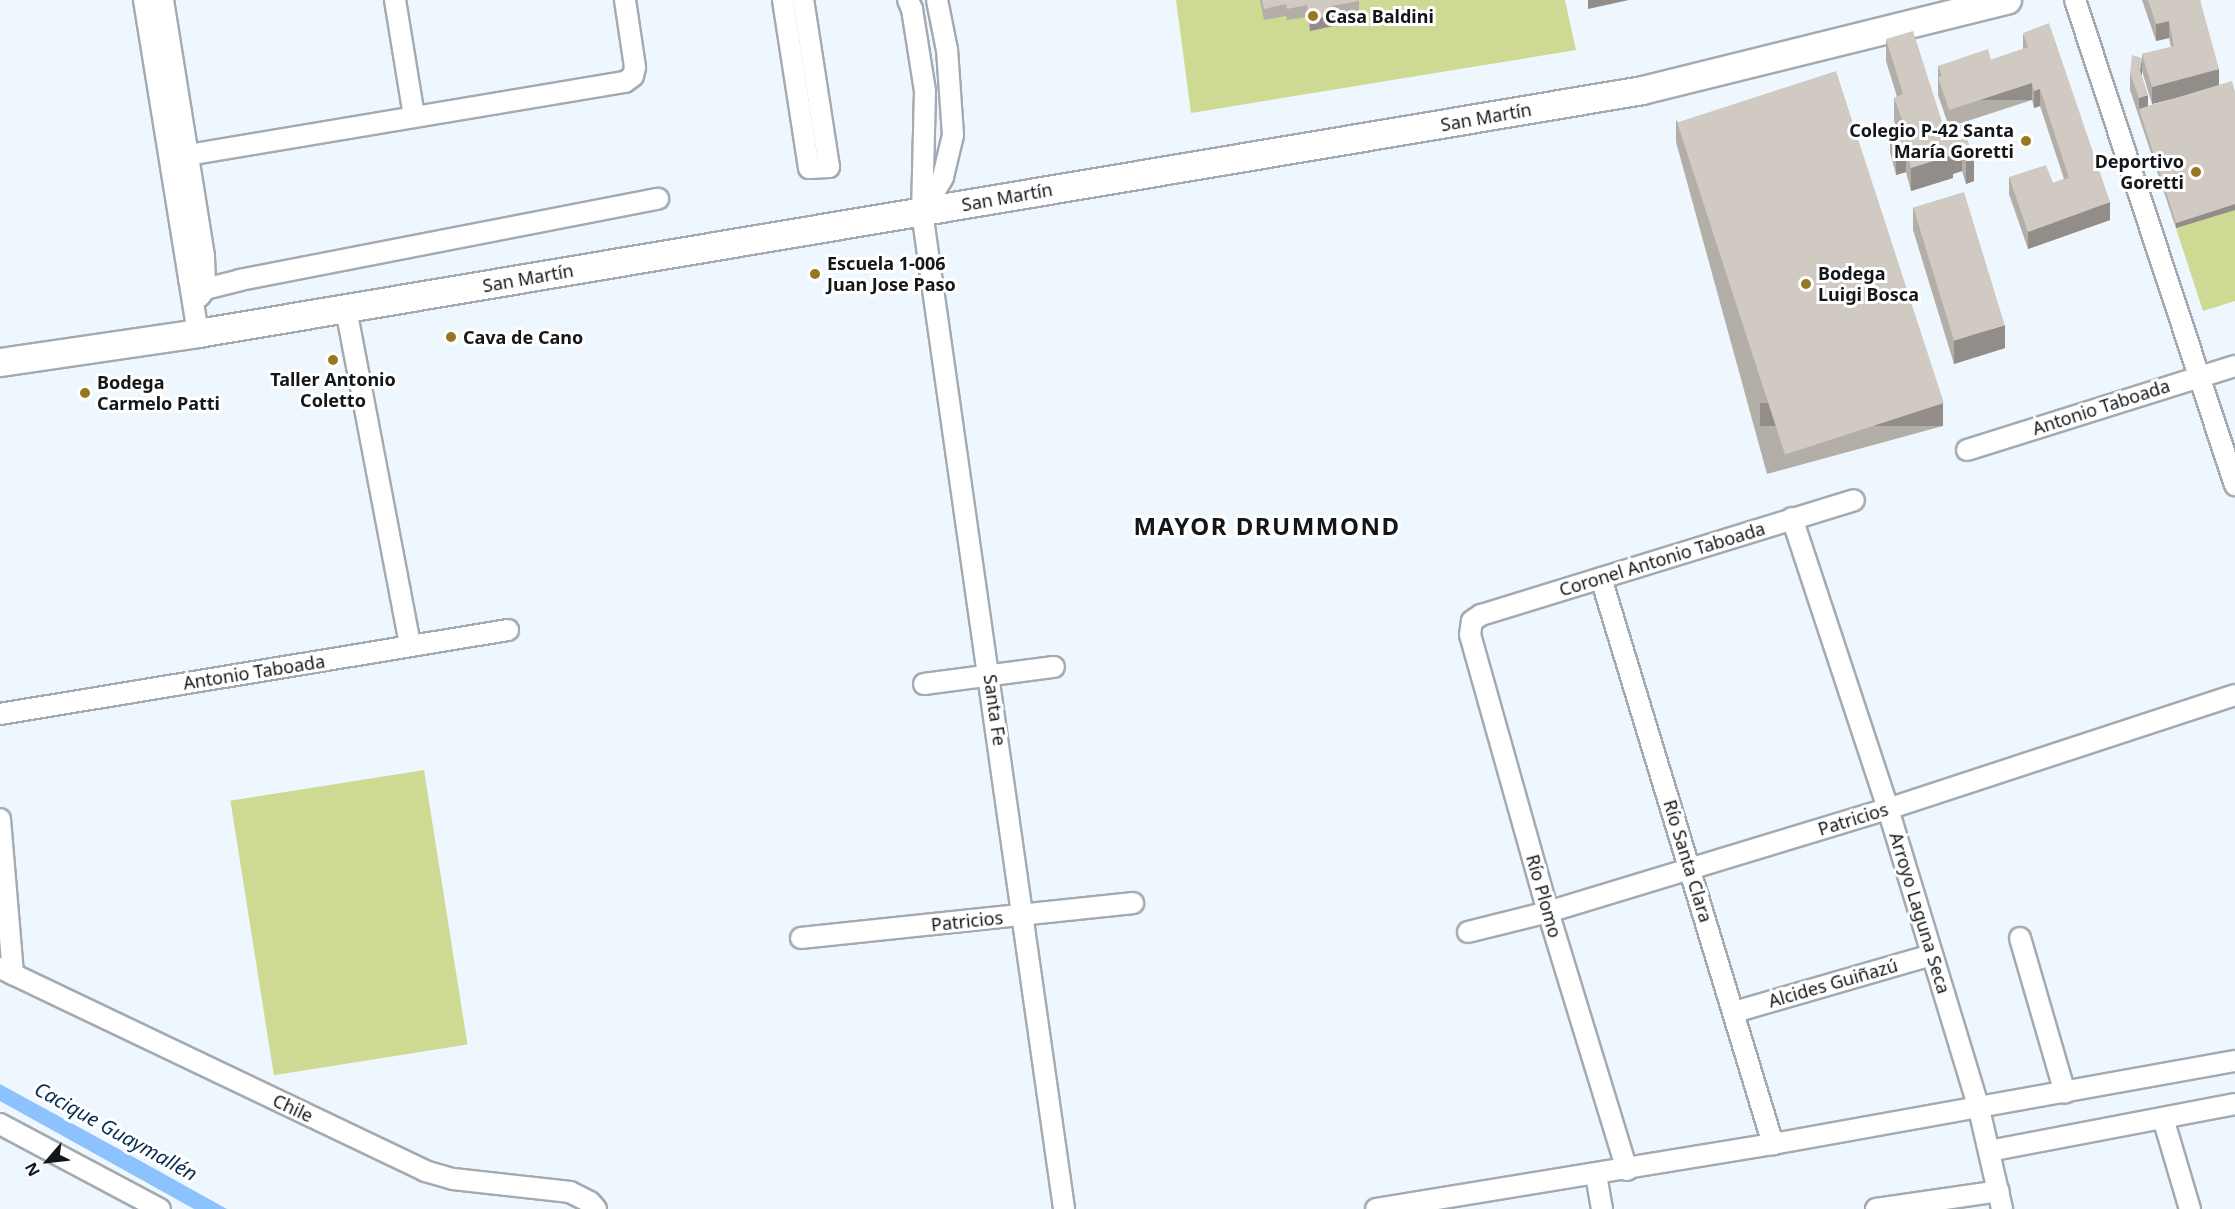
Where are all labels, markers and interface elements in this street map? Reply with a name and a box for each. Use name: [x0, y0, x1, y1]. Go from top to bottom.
place label: Casa Baldini: [1325, 5, 1434, 27]
marker: Casa Baldini: [1306, 9, 1320, 23]
street label: San Martín: [1439, 98, 1533, 136]
place label: Colegio P-42 Santa María Goretti: [1849, 120, 2014, 162]
marker: Colegio P-42 Santa María Goretti: [2019, 134, 2033, 148]
place label: Deportivo Goretti: [2095, 151, 2184, 194]
marker: Deportivo Goretti: [2189, 165, 2203, 179]
street label: San Martín: [960, 178, 1054, 216]
place label: Escuela 1-006 Juan Jose Paso: [827, 253, 956, 296]
street label: San Martín: [481, 259, 575, 297]
place label: Bodega Luigi Bosca: [1818, 263, 1919, 306]
marker: Escuela 1-006 Juan Jose Paso: [808, 267, 822, 281]
marker: Bodega Luigi Bosca: [1799, 277, 1813, 291]
place label: Cava de Cano: [463, 326, 583, 348]
marker: Cava de Cano: [444, 330, 458, 344]
marker: Taller Antonio Coletto: [326, 353, 340, 367]
place label: Taller Antonio Coletto: [270, 369, 396, 412]
place label: Bodega Carmelo Patti: [97, 372, 220, 415]
street label: Antonio Taboada: [2030, 375, 2172, 439]
marker: Bodega Carmelo Patti: [78, 386, 92, 400]
district label: MAYOR DRUMMOND: [1133, 512, 1401, 540]
street label: Coronel Antonio Taboada: [1556, 517, 1768, 601]
street label: Antonio Taboada: [182, 650, 326, 694]
street label: Santa Fe: [979, 673, 1011, 747]
street label: Río Santa Clara: [1659, 797, 1717, 925]
street label: Patricios: [1815, 798, 1891, 840]
street label: Arroyo Laguna Seca: [1885, 830, 1955, 996]
street label: Río Plomo: [1522, 852, 1566, 940]
street label: Patricios: [930, 906, 1004, 936]
street label: Alcides Guiñazú: [1766, 954, 1900, 1012]
water label: Cacique Guaymallén: [30, 1076, 202, 1186]
street label: Chile: [269, 1089, 317, 1127]
north arrow: [18, 1131, 78, 1191]
text: N: [19, 1159, 45, 1180]

